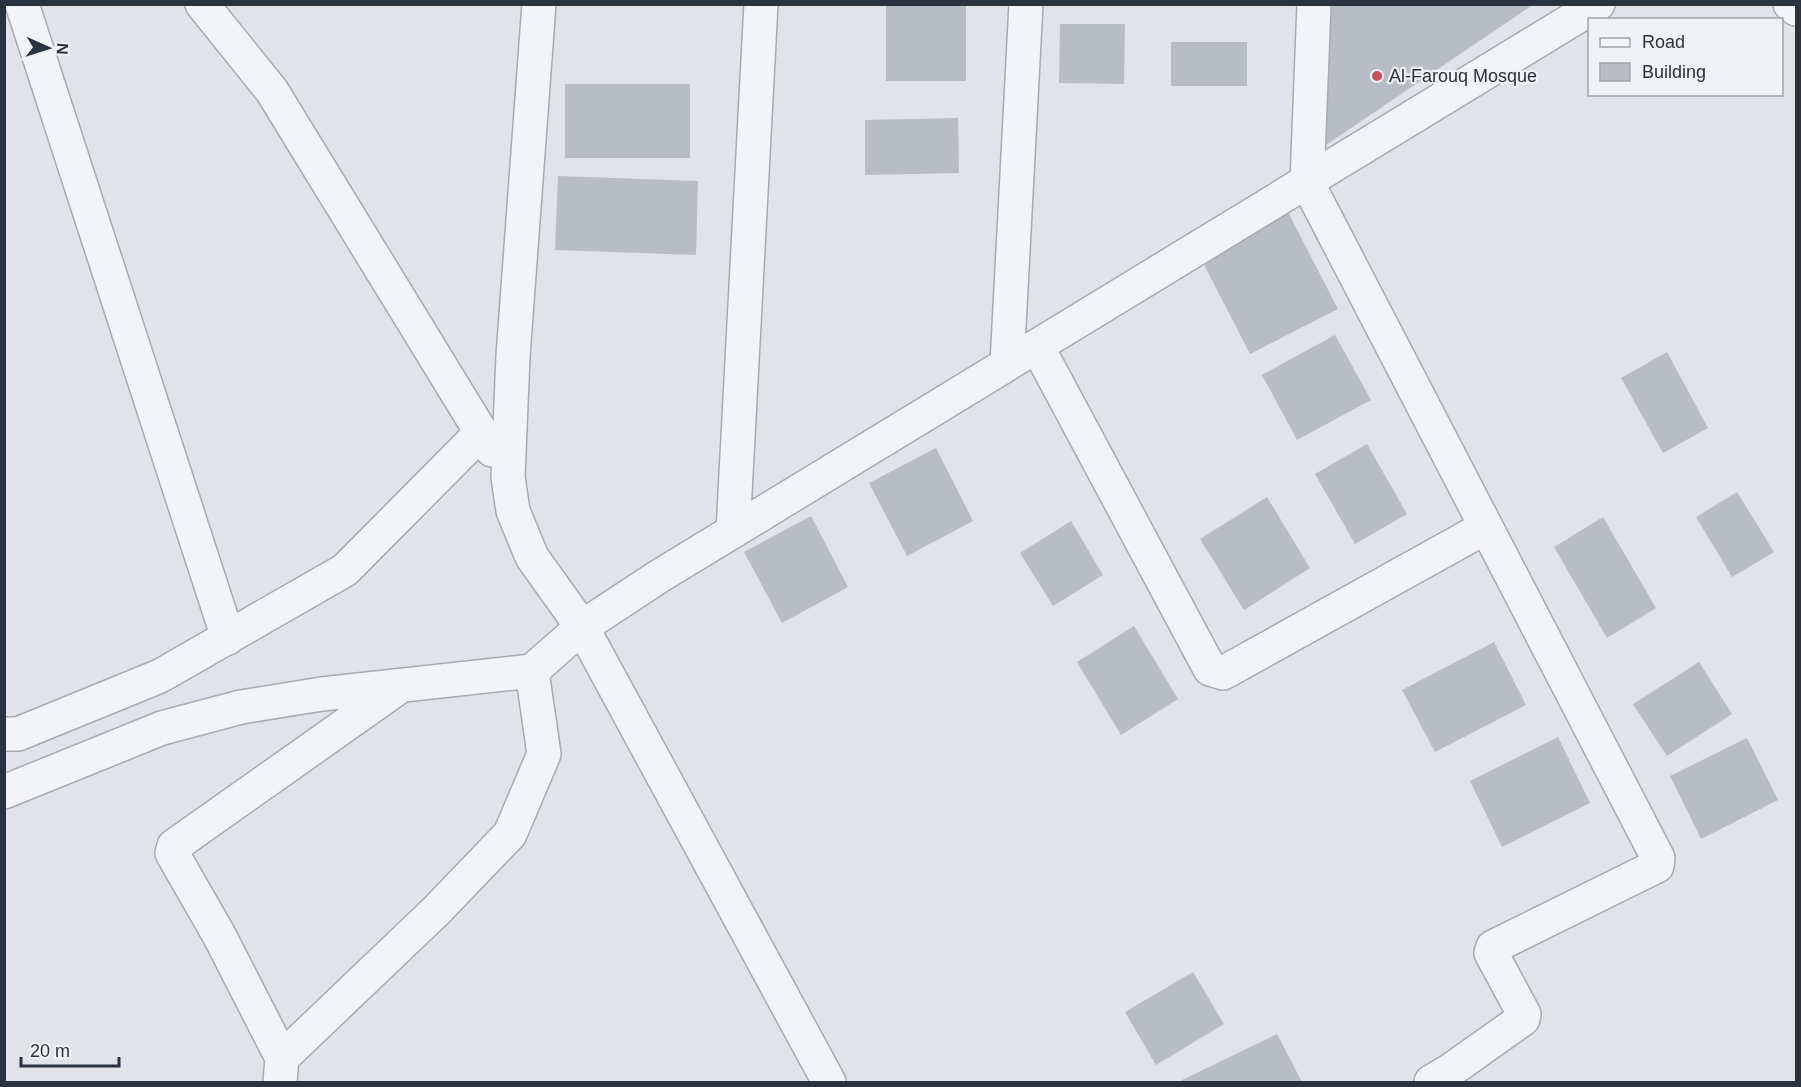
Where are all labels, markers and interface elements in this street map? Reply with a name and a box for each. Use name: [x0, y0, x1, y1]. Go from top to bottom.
north arrow: [18, 18, 78, 78]
legend: [1588, 18, 1783, 96]
text: Road: [1642, 32, 1685, 52]
text: N: [54, 43, 71, 55]
text: Building: [1642, 62, 1706, 82]
place label: Al-Farouq Mosque: [1389, 66, 1537, 86]
marker: Al-Farouq Mosque: [1370, 69, 1384, 83]
scale bar: [21, 1030, 118, 1068]
text: 20 m: [30, 1041, 70, 1061]

